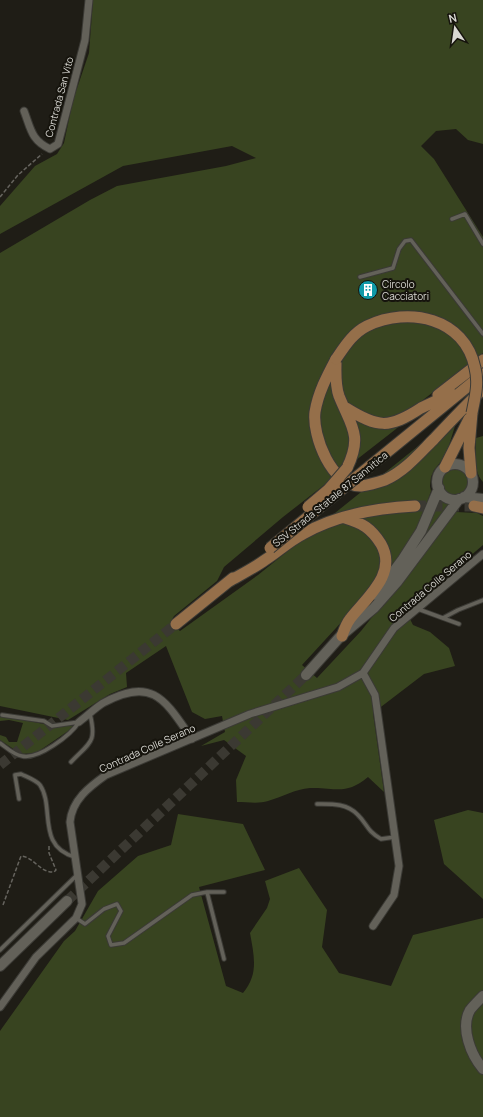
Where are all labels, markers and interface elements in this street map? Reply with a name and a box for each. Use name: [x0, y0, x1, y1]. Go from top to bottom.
north arrow: [435, 8, 475, 48]
text: N: [447, 10, 458, 26]
street label: Contrada San Vito: [41, 55, 77, 139]
place label: Circolo Cacciatori: [382, 277, 429, 303]
building icon: Circolo Cacciatori: [357, 279, 379, 301]
street label: SSV Strada Statale 87 Sannitica: [269, 448, 391, 550]
street label: Contrada Colle Serano: [386, 547, 474, 625]
street label: Contrada Colle Serano: [97, 720, 197, 776]

